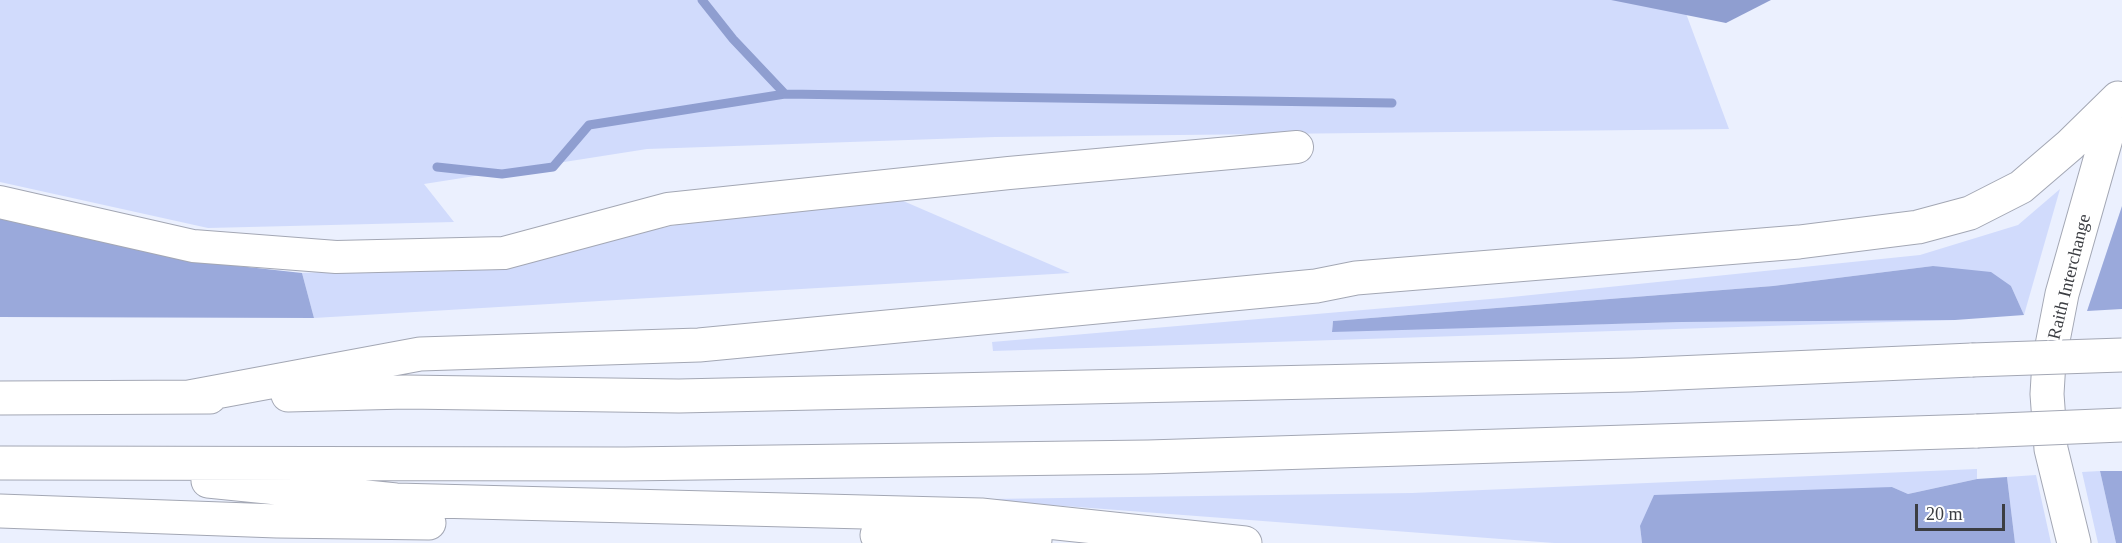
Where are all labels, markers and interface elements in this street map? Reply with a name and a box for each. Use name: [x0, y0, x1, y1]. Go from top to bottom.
street label: Raith Interchange: [2044, 212, 2096, 342]
scale bar: [1918, 492, 2008, 530]
text: 20 m: [1926, 504, 1963, 524]

